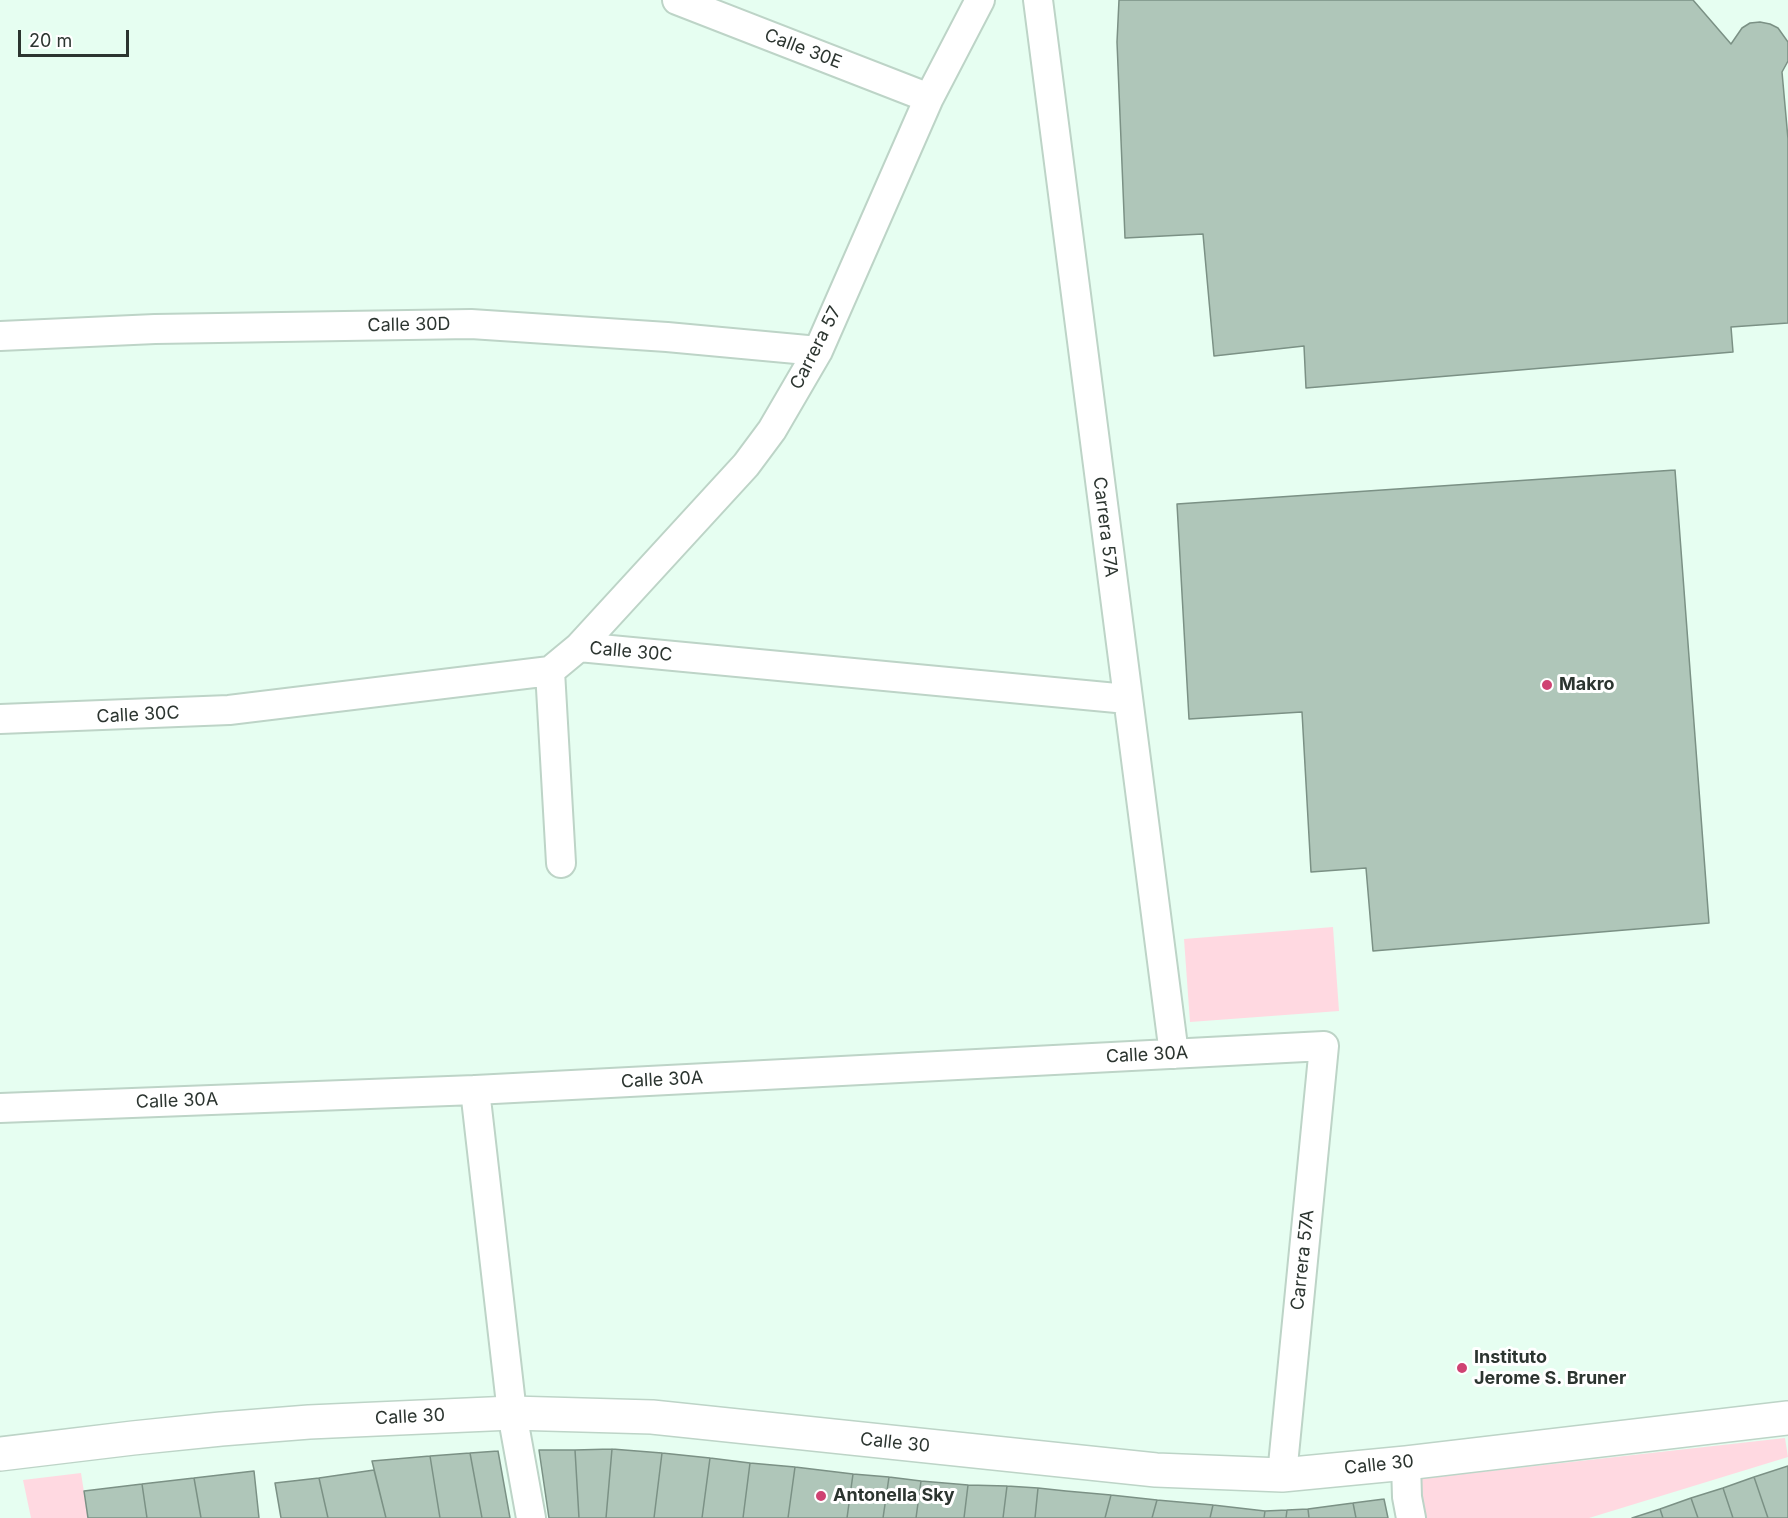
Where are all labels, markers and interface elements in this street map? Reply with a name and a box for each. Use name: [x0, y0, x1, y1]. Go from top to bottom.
scale bar: [21, 18, 132, 56]
street label: Calle 30E: [761, 24, 845, 74]
text: 20 m: [29, 30, 72, 51]
street label: Carrera 57: [786, 303, 846, 393]
street label: Calle 30D: [367, 313, 451, 337]
street label: Carrera 57A: [1088, 476, 1122, 578]
street label: Calle 30C: [589, 638, 673, 666]
place label: Makro: [1559, 674, 1615, 696]
marker: Makro: [1540, 678, 1554, 692]
street label: Calle 30C: [96, 702, 180, 728]
street label: Calle 30A: [1105, 1042, 1189, 1068]
street label: Calle 30A: [620, 1067, 704, 1093]
street label: Calle 30A: [135, 1089, 219, 1113]
street label: Carrera 57A: [1287, 1209, 1319, 1311]
place label: Instituto Jerome S. Bruner: [1474, 1347, 1626, 1390]
marker: Instituto Jerome S. Bruner: [1455, 1361, 1469, 1375]
street label: Calle 30: [374, 1404, 446, 1430]
street label: Calle 30: [859, 1429, 931, 1457]
street label: Calle 30: [1343, 1451, 1415, 1479]
place label: Antonella Sky: [833, 1485, 955, 1507]
marker: Antonella Sky: [814, 1489, 828, 1503]

